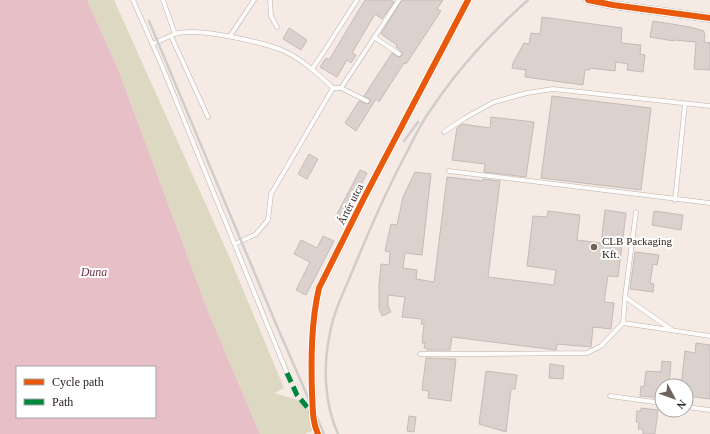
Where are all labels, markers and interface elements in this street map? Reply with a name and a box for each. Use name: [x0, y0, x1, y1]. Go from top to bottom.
street label: Ártér utca: [335, 181, 365, 226]
place label: CLB Packaging Kft.: [602, 235, 672, 260]
marker: CLB Packaging Kft.: [589, 242, 599, 252]
water label: Duna: [80, 265, 107, 279]
legend: [16, 366, 156, 418]
text: Cycle path: [52, 375, 104, 389]
north arrow: [654, 378, 694, 418]
text: Path: [52, 395, 73, 409]
text: N: [674, 398, 689, 412]

